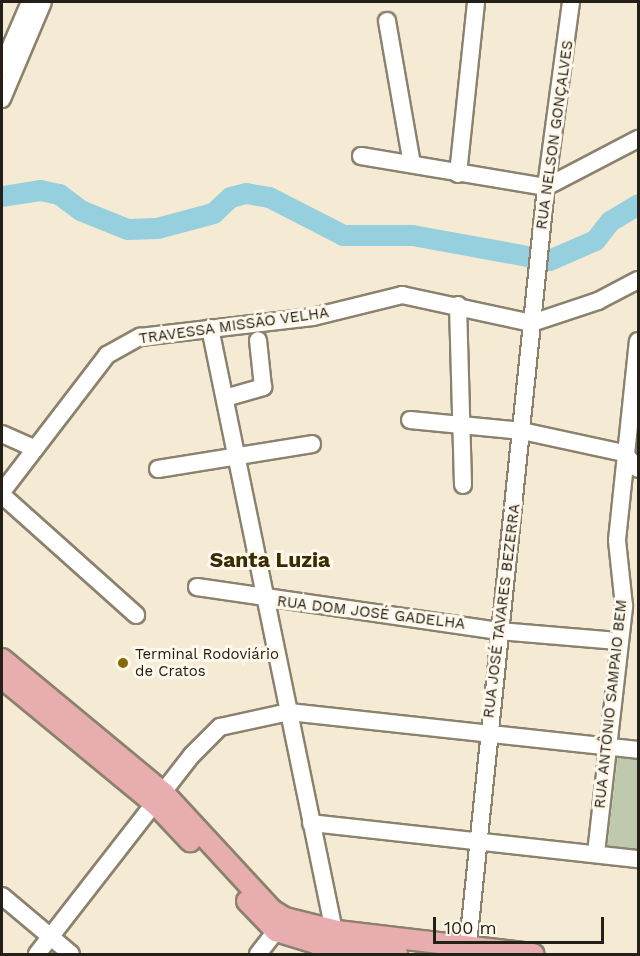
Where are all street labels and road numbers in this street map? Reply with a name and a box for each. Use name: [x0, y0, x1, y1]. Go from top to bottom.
street label: RUA NELSON GONÇALVES: [533, 39, 577, 231]
street label: TRAVESSA MISSÃO VELHA: [137, 304, 331, 348]
street label: RUA JOSÉ TAVARES BEZERRA: [480, 502, 524, 720]
street label: RUA DOM JOSÉ GADELHA: [275, 592, 467, 634]
street label: RUA ANTÔNIO SAMPAIO BEM: [591, 598, 631, 810]

